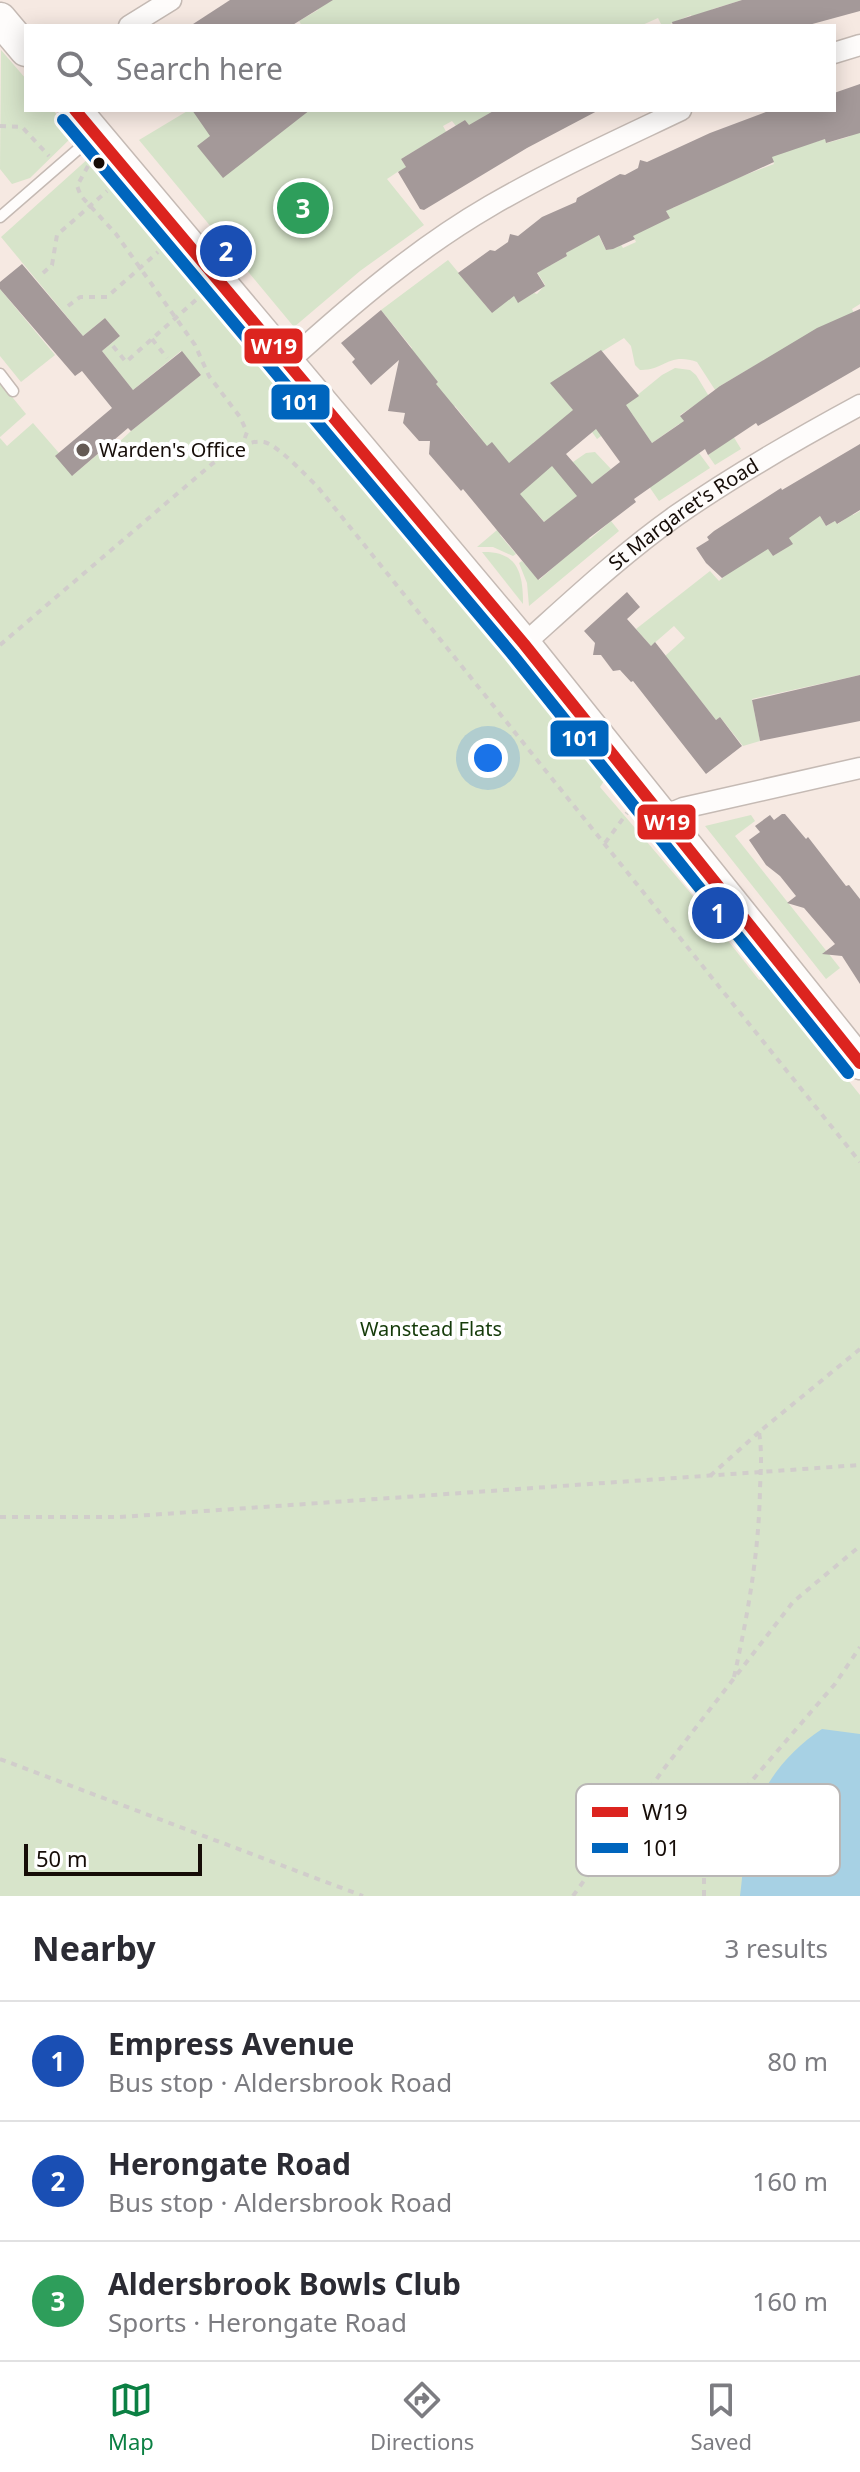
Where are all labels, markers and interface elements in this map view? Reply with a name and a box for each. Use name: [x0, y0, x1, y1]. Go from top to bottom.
search box: [24, 24, 836, 112]
icon: search: [52, 46, 96, 90]
text: Search here: [116, 48, 283, 89]
unlabelled marker: [91, 155, 107, 171]
pin: 3: [277, 178, 329, 238]
pin: 2: [200, 221, 252, 281]
line badge: W19: [243, 327, 304, 365]
text: W19: [251, 330, 297, 360]
line badge: 101: [270, 383, 331, 421]
text: 101: [281, 386, 319, 416]
place label: Warden's Office: [99, 436, 246, 463]
marker: Warden's Office: [74, 441, 92, 459]
street label: St Margaret's Road: [602, 452, 763, 576]
line badge: 101: [549, 719, 610, 758]
text: 101: [561, 722, 599, 752]
your location: [468, 738, 508, 778]
line badge: W19: [636, 803, 697, 841]
text: W19: [644, 806, 690, 836]
pin: 1: [692, 883, 744, 943]
park label: Wanstead Flats: [360, 1315, 502, 1342]
legend: [576, 1784, 840, 1876]
text: W19: [642, 1796, 688, 1826]
text: 101: [642, 1832, 680, 1862]
scale bar: [24, 1840, 202, 1876]
text: 50 m: [36, 1843, 87, 1873]
text: Nearby: [32, 1925, 156, 1971]
text: 3 results: [724, 1930, 828, 1966]
text: Empress Avenue: [108, 2023, 354, 2064]
text: 1: [51, 2043, 65, 2079]
text: 80 m: [767, 2043, 828, 2079]
text: Bus stop · Aldersbrook Road: [108, 2064, 452, 2100]
text: Herongate Road: [108, 2143, 351, 2184]
text: 2: [51, 2163, 65, 2199]
text: 160 m: [752, 2163, 828, 2199]
text: Bus stop · Aldersbrook Road: [108, 2184, 452, 2220]
text: Aldersbrook Bowls Club: [108, 2263, 461, 2304]
text: 3: [51, 2283, 65, 2319]
text: 160 m: [752, 2283, 828, 2319]
text: Sports · Herongate Road: [108, 2304, 407, 2340]
tab: Map: [108, 2378, 154, 2456]
tab: Directions: [370, 2378, 474, 2456]
tab: Saved: [690, 2378, 752, 2456]

